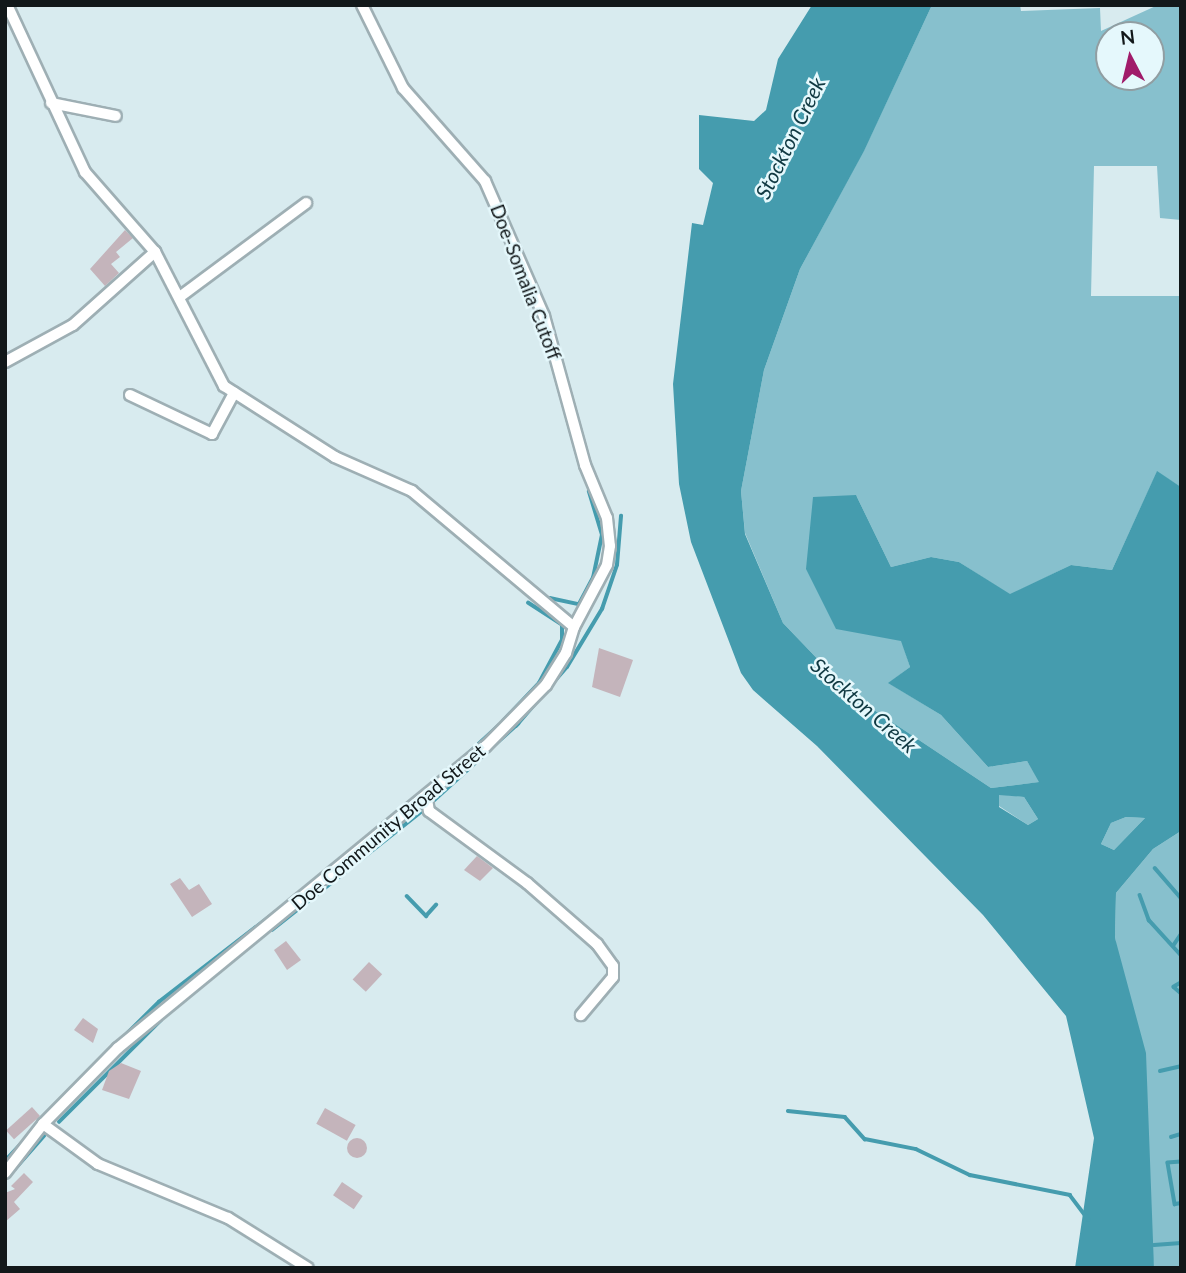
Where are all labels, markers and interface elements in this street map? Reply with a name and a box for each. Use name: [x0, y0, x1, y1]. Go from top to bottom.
north arrow: [1095, 21, 1165, 91]
text: N: [1119, 24, 1136, 49]
water label: Stockton Creek: [750, 73, 830, 203]
street label: Doe-Somalia Cutoff: [486, 201, 566, 363]
water label: Stockton Creek: [806, 652, 922, 758]
street label: Doe Community Broad Street: [286, 739, 490, 915]

